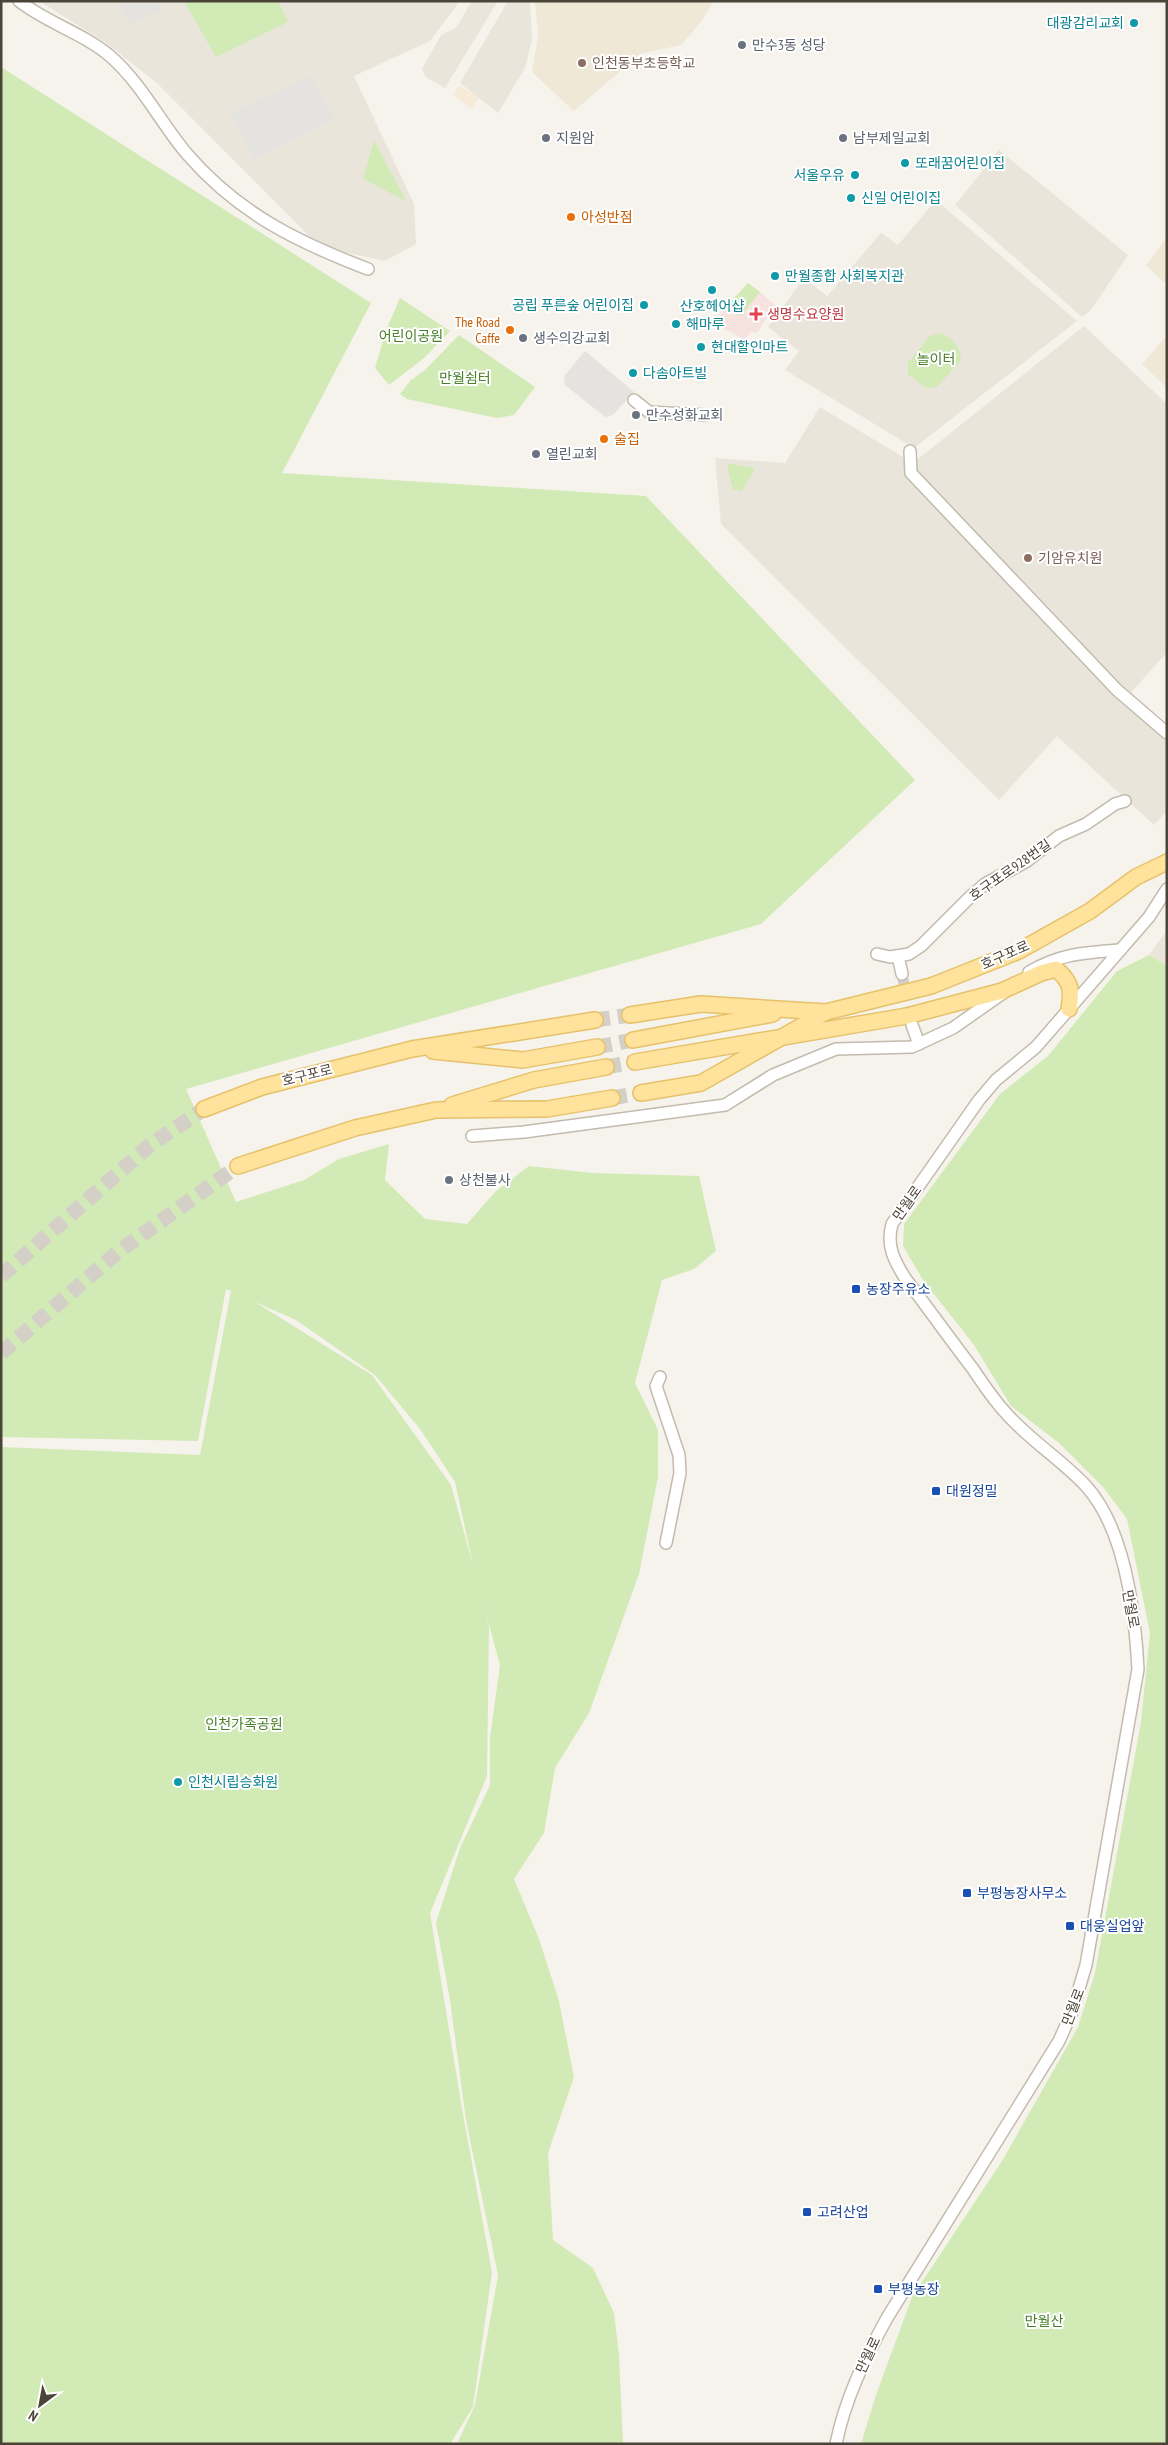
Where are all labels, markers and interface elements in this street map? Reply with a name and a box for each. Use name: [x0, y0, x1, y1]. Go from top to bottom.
place label: 대광감리교회: [1047, 14, 1124, 32]
marker: 대광감리교회: [1128, 17, 1140, 29]
place label: 만수3동 성당: [752, 36, 826, 54]
marker: 만수3동 성당: [736, 39, 748, 51]
place label: 인천동부초등학교: [592, 54, 695, 72]
marker: 인천동부초등학교: [576, 57, 588, 69]
place label: 지원암: [556, 129, 595, 147]
place label: 남부제일교회: [853, 129, 930, 147]
marker: 지원암: [540, 132, 552, 144]
marker: 남부제일교회: [837, 132, 849, 144]
place label: 또래꿈어린이집: [915, 154, 1005, 172]
marker: 또래꿈어린이집: [899, 157, 911, 169]
place label: 서울우유: [793, 166, 845, 184]
marker: 서울우유: [849, 169, 861, 181]
place label: 신일 어린이집: [861, 189, 941, 207]
marker: 신일 어린이집: [845, 192, 857, 204]
place label: 아성반점: [581, 208, 633, 226]
marker: 아성반점: [565, 211, 577, 223]
place label: 만월종합 사회복지관: [785, 267, 904, 285]
marker: 만월종합 사회복지관: [769, 270, 781, 282]
marker: 산호헤어샵: [706, 284, 718, 296]
place label: 공립 푸른숲 어린이집: [512, 296, 634, 314]
place label: 산호헤어샵: [680, 297, 744, 315]
marker: 공립 푸른숲 어린이집: [638, 299, 650, 311]
place label: 생명수요양원: [767, 305, 844, 323]
marker: 생명수요양원: [749, 307, 763, 321]
place label: The Road Caffe: [455, 313, 500, 347]
place label: 해마루: [686, 315, 725, 333]
marker: 해마루: [670, 318, 682, 330]
marker: The Road Caffe: [504, 324, 516, 336]
park label: 어린이공원: [379, 327, 443, 345]
place label: 생수의강교회: [533, 329, 610, 347]
marker: 생수의강교회: [517, 332, 529, 344]
place label: 현대할인마트: [711, 338, 788, 356]
marker: 현대할인마트: [695, 341, 707, 353]
park label: 놀이터: [917, 350, 955, 368]
place label: 다솜아트빌: [643, 364, 707, 382]
marker: 다솜아트빌: [627, 367, 639, 379]
park label: 만월쉼터: [439, 369, 491, 387]
place label: 만수성화교회: [646, 406, 723, 424]
marker: 만수성화교회: [630, 409, 642, 421]
place label: 술집: [614, 430, 640, 448]
marker: 술집: [598, 433, 610, 445]
place label: 열린교회: [546, 445, 598, 463]
marker: 열린교회: [530, 448, 542, 460]
place label: 기암유치원: [1038, 549, 1102, 567]
marker: 기암유치원: [1022, 552, 1034, 564]
street label: 호구포로928번길: [965, 835, 1055, 905]
street label: 호구포로: [978, 936, 1032, 974]
street label: 호구포로: [280, 1060, 334, 1090]
place label: 상천불사: [459, 1171, 511, 1189]
marker: 상천불사: [443, 1174, 455, 1186]
street label: 만월로: [889, 1182, 926, 1224]
place label: 농장주유소: [866, 1280, 931, 1298]
marker: 농장주유소: [850, 1283, 862, 1295]
place label: 대원정밀: [946, 1482, 998, 1500]
marker: 대원정밀: [930, 1485, 942, 1497]
street label: 만월로: [1118, 1588, 1144, 1630]
park label: 인천가족공원: [205, 1715, 283, 1733]
place label: 인천시립승화원: [188, 1773, 278, 1791]
marker: 인천시립승화원: [172, 1776, 184, 1788]
place label: 부평농장사무소: [977, 1884, 1067, 1902]
marker: 부평농장사무소: [961, 1887, 973, 1899]
place label: 대웅실업앞: [1080, 1917, 1145, 1935]
marker: 대웅실업앞: [1064, 1920, 1076, 1932]
street label: 만월로: [1058, 1986, 1088, 2028]
place label: 고려산업: [817, 2203, 869, 2221]
marker: 고려산업: [801, 2206, 813, 2218]
place label: 부평농장: [888, 2280, 940, 2298]
marker: 부평농장: [872, 2283, 884, 2295]
park label: 만월산: [1025, 2312, 1063, 2330]
street label: 만월로: [852, 2334, 884, 2376]
north arrow: [15, 2380, 65, 2430]
text: N: [25, 2406, 41, 2426]

